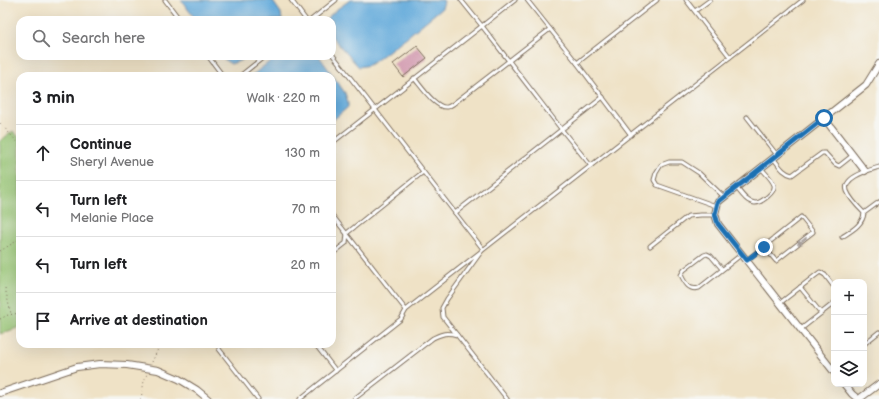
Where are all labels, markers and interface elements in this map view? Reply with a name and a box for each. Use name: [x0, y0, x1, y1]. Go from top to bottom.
search box: [16, 16, 336, 60]
icon: search: [30, 27, 52, 49]
text: Search here: [62, 29, 145, 48]
text: 3 min: [32, 88, 75, 108]
text: Walk · 220 m: [247, 90, 320, 106]
route start: [815, 109, 833, 127]
text: Continue: [70, 135, 132, 154]
icon: ahead: [32, 142, 54, 164]
text: 130 m: [285, 145, 320, 161]
text: Sheryl Avenue: [70, 154, 154, 170]
text: Turn left: [70, 191, 127, 210]
icon: left: [32, 198, 54, 220]
text: 70 m: [292, 201, 320, 217]
text: Melanie Place: [70, 210, 154, 226]
one-way arrow: [796, 237, 807, 245]
route end: [755, 238, 773, 256]
icon: left: [32, 254, 54, 276]
text: Turn left: [70, 255, 127, 274]
text: 20 m: [290, 257, 320, 273]
map controls: [831, 279, 867, 387]
button: +: [831, 279, 867, 315]
icon: arrive: [32, 310, 54, 332]
text: Arrive at destination: [70, 311, 208, 330]
button: −: [831, 315, 867, 351]
button: layers: [831, 351, 867, 387]

